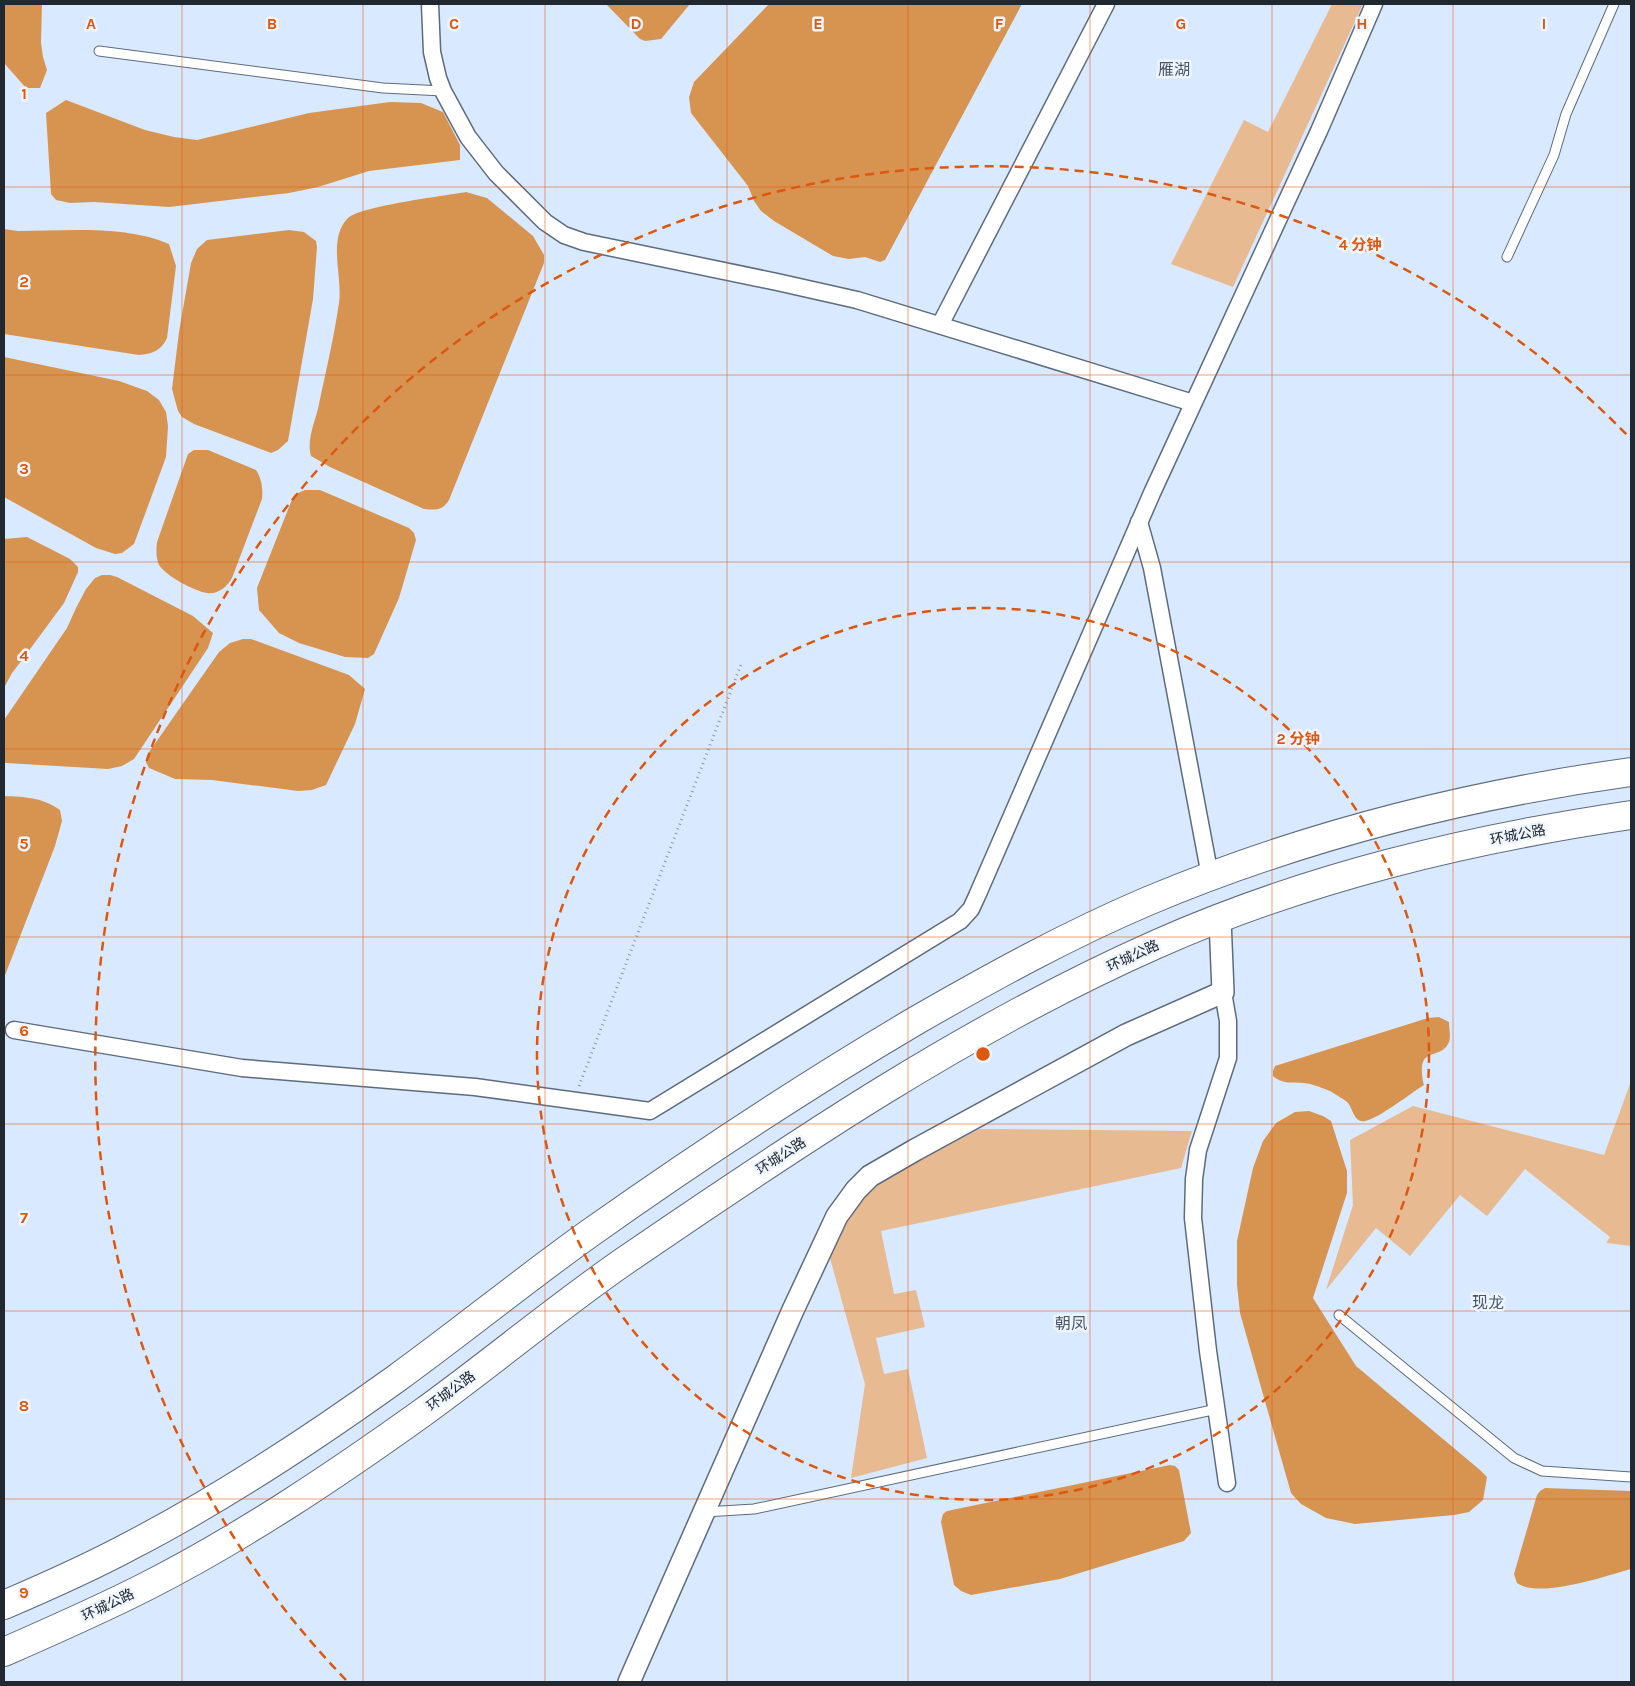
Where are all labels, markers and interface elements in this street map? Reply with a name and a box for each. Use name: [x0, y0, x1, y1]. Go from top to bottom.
text: A: [86, 14, 96, 33]
text: B: [267, 14, 277, 33]
text: C: [449, 14, 459, 33]
text: D: [631, 14, 642, 33]
text: E: [813, 14, 823, 33]
text: F: [995, 14, 1004, 33]
text: G: [1176, 14, 1186, 33]
text: H: [1356, 14, 1368, 33]
text: I: [1542, 14, 1546, 33]
district label: 雁湖: [1158, 60, 1190, 79]
text: 1: [21, 84, 27, 103]
text: 4 分钟: [1339, 236, 1381, 254]
text: 2: [19, 272, 29, 291]
text: 3: [19, 459, 29, 478]
text: 4: [19, 646, 29, 665]
text: 2 分钟: [1277, 730, 1319, 748]
street label: 环城公路: [1489, 821, 1547, 849]
text: 5: [19, 834, 29, 853]
street label: 环城公路: [1104, 936, 1162, 976]
text: 6: [19, 1021, 29, 1040]
centre of rings: [974, 1045, 992, 1063]
street label: 环城公路: [753, 1134, 809, 1178]
text: 7: [20, 1208, 28, 1227]
district label: 现龙: [1472, 1293, 1504, 1312]
district label: 朝凤: [1055, 1314, 1087, 1333]
street label: 环城公路: [424, 1367, 478, 1415]
text: 8: [19, 1396, 29, 1415]
text: 9: [19, 1583, 29, 1602]
street label: 环城公路: [79, 1585, 137, 1625]

